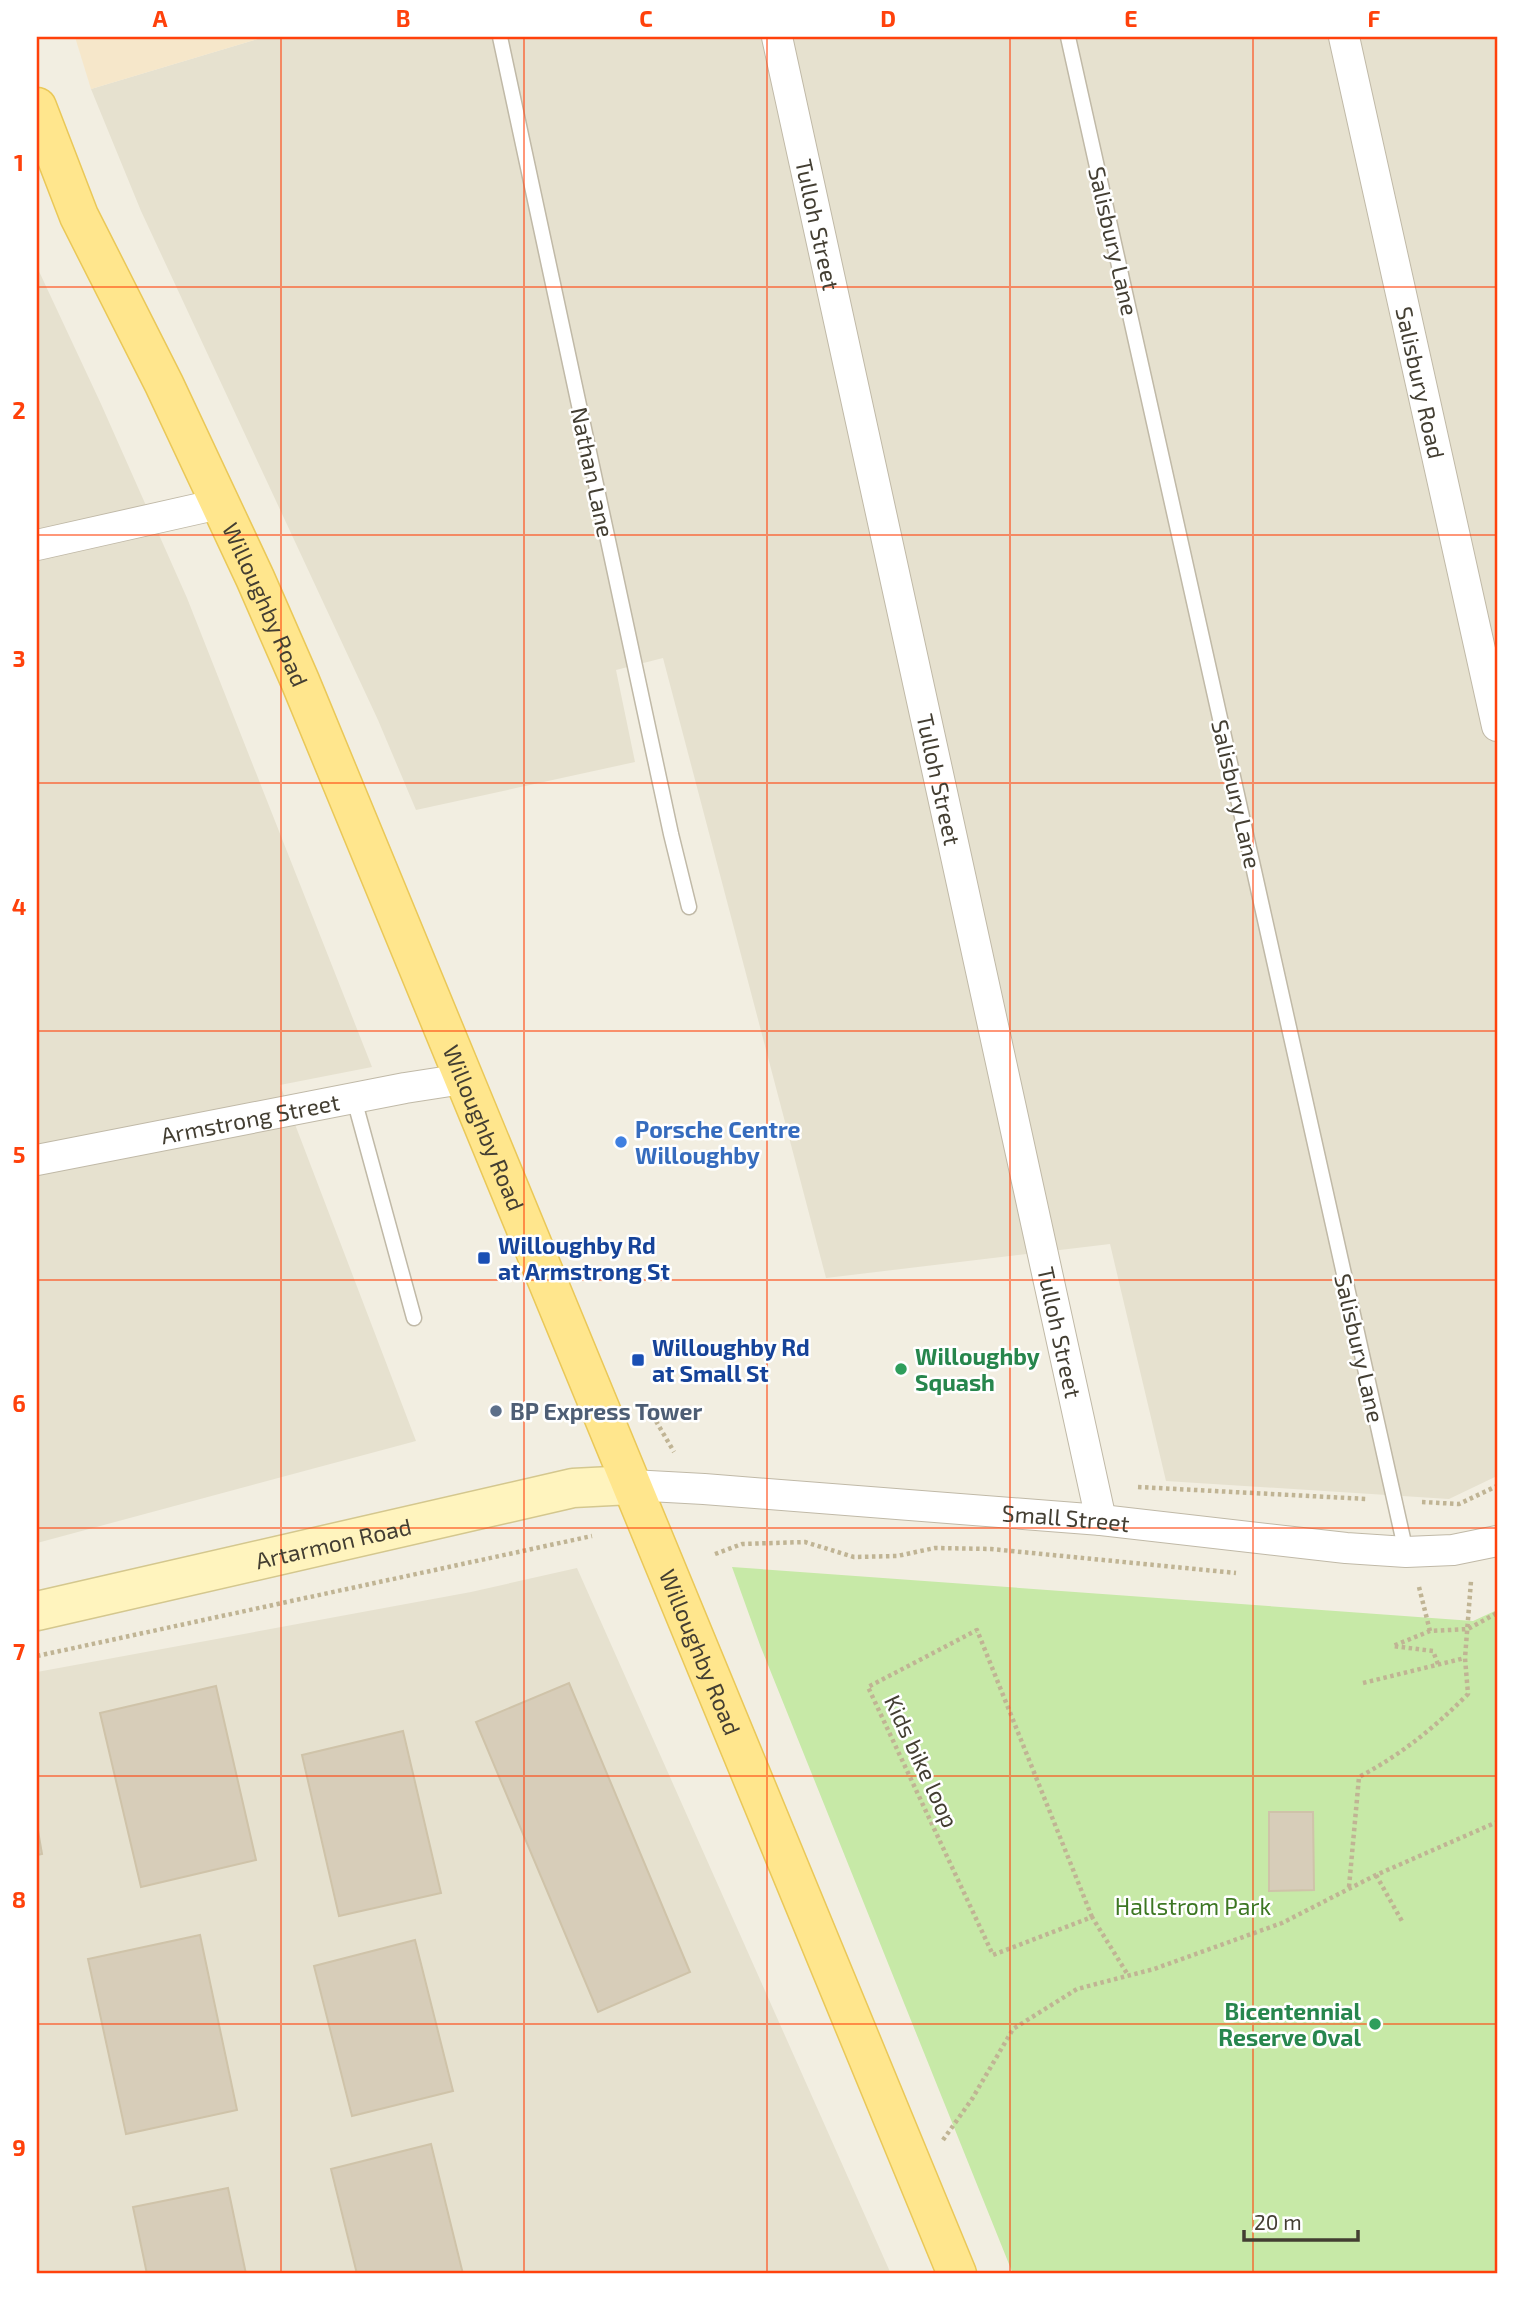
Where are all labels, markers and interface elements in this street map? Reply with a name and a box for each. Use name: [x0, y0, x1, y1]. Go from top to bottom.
text: A: [152, 4, 168, 32]
text: B: [396, 4, 410, 32]
text: C: [639, 4, 653, 32]
text: D: [880, 4, 896, 32]
text: E: [1124, 4, 1138, 32]
text: F: [1368, 4, 1381, 32]
text: 1: [14, 148, 24, 176]
street label: Tulloh Street: [790, 156, 846, 293]
street label: Salisbury Lane: [1083, 164, 1145, 318]
street label: Salisbury Road: [1390, 304, 1451, 461]
text: 2: [12, 396, 26, 424]
street label: Nathan Lane: [566, 404, 620, 540]
street label: Willoughby Road: [217, 518, 315, 691]
text: 3: [12, 644, 26, 672]
street label: Tulloh Street: [911, 711, 967, 848]
street label: Salisbury Lane: [1206, 717, 1268, 871]
text: 4: [12, 892, 26, 920]
street label: Willoughby Road: [438, 1041, 531, 1215]
street label: Armstrong Street: [158, 1087, 342, 1149]
place label: Porsche Centre Willoughby: [635, 1115, 801, 1169]
marker: Porsche Centre Willoughby: [613, 1134, 629, 1150]
text: 5: [13, 1140, 25, 1168]
place label: Willoughby Rd at Armstrong St: [498, 1231, 670, 1285]
marker: Willoughby Rd at Armstrong St: [476, 1250, 492, 1266]
street label: Tulloh Street: [1032, 1264, 1088, 1401]
street label: Salisbury Lane: [1329, 1271, 1391, 1425]
place label: Willoughby Rd at Small St: [652, 1333, 810, 1387]
place label: Willoughby Squash: [915, 1342, 1040, 1396]
marker: Willoughby Rd at Small St: [630, 1352, 646, 1368]
marker: Willoughby Squash: [893, 1361, 909, 1377]
text: 6: [12, 1389, 26, 1417]
place label: BP Express Tower: [510, 1397, 703, 1425]
marker: BP Express Tower: [488, 1403, 504, 1419]
street label: Small Street: [1001, 1498, 1131, 1537]
street label: Artarmon Road: [253, 1512, 414, 1574]
street label: Willoughby Road: [654, 1565, 747, 1739]
text: 7: [13, 1637, 25, 1665]
street label: Kids bike loop: [879, 1690, 965, 1832]
text: 8: [12, 1885, 26, 1913]
park label: Hallstrom Park: [1115, 1892, 1271, 1920]
place label: Bicentennial Reserve Oval: [1218, 1997, 1361, 2051]
marker: Bicentennial Reserve Oval: [1367, 2016, 1383, 2032]
text: 9: [12, 2133, 26, 2161]
scale bar: [1244, 2199, 1357, 2243]
text: 20 m: [1254, 2209, 1302, 2234]

